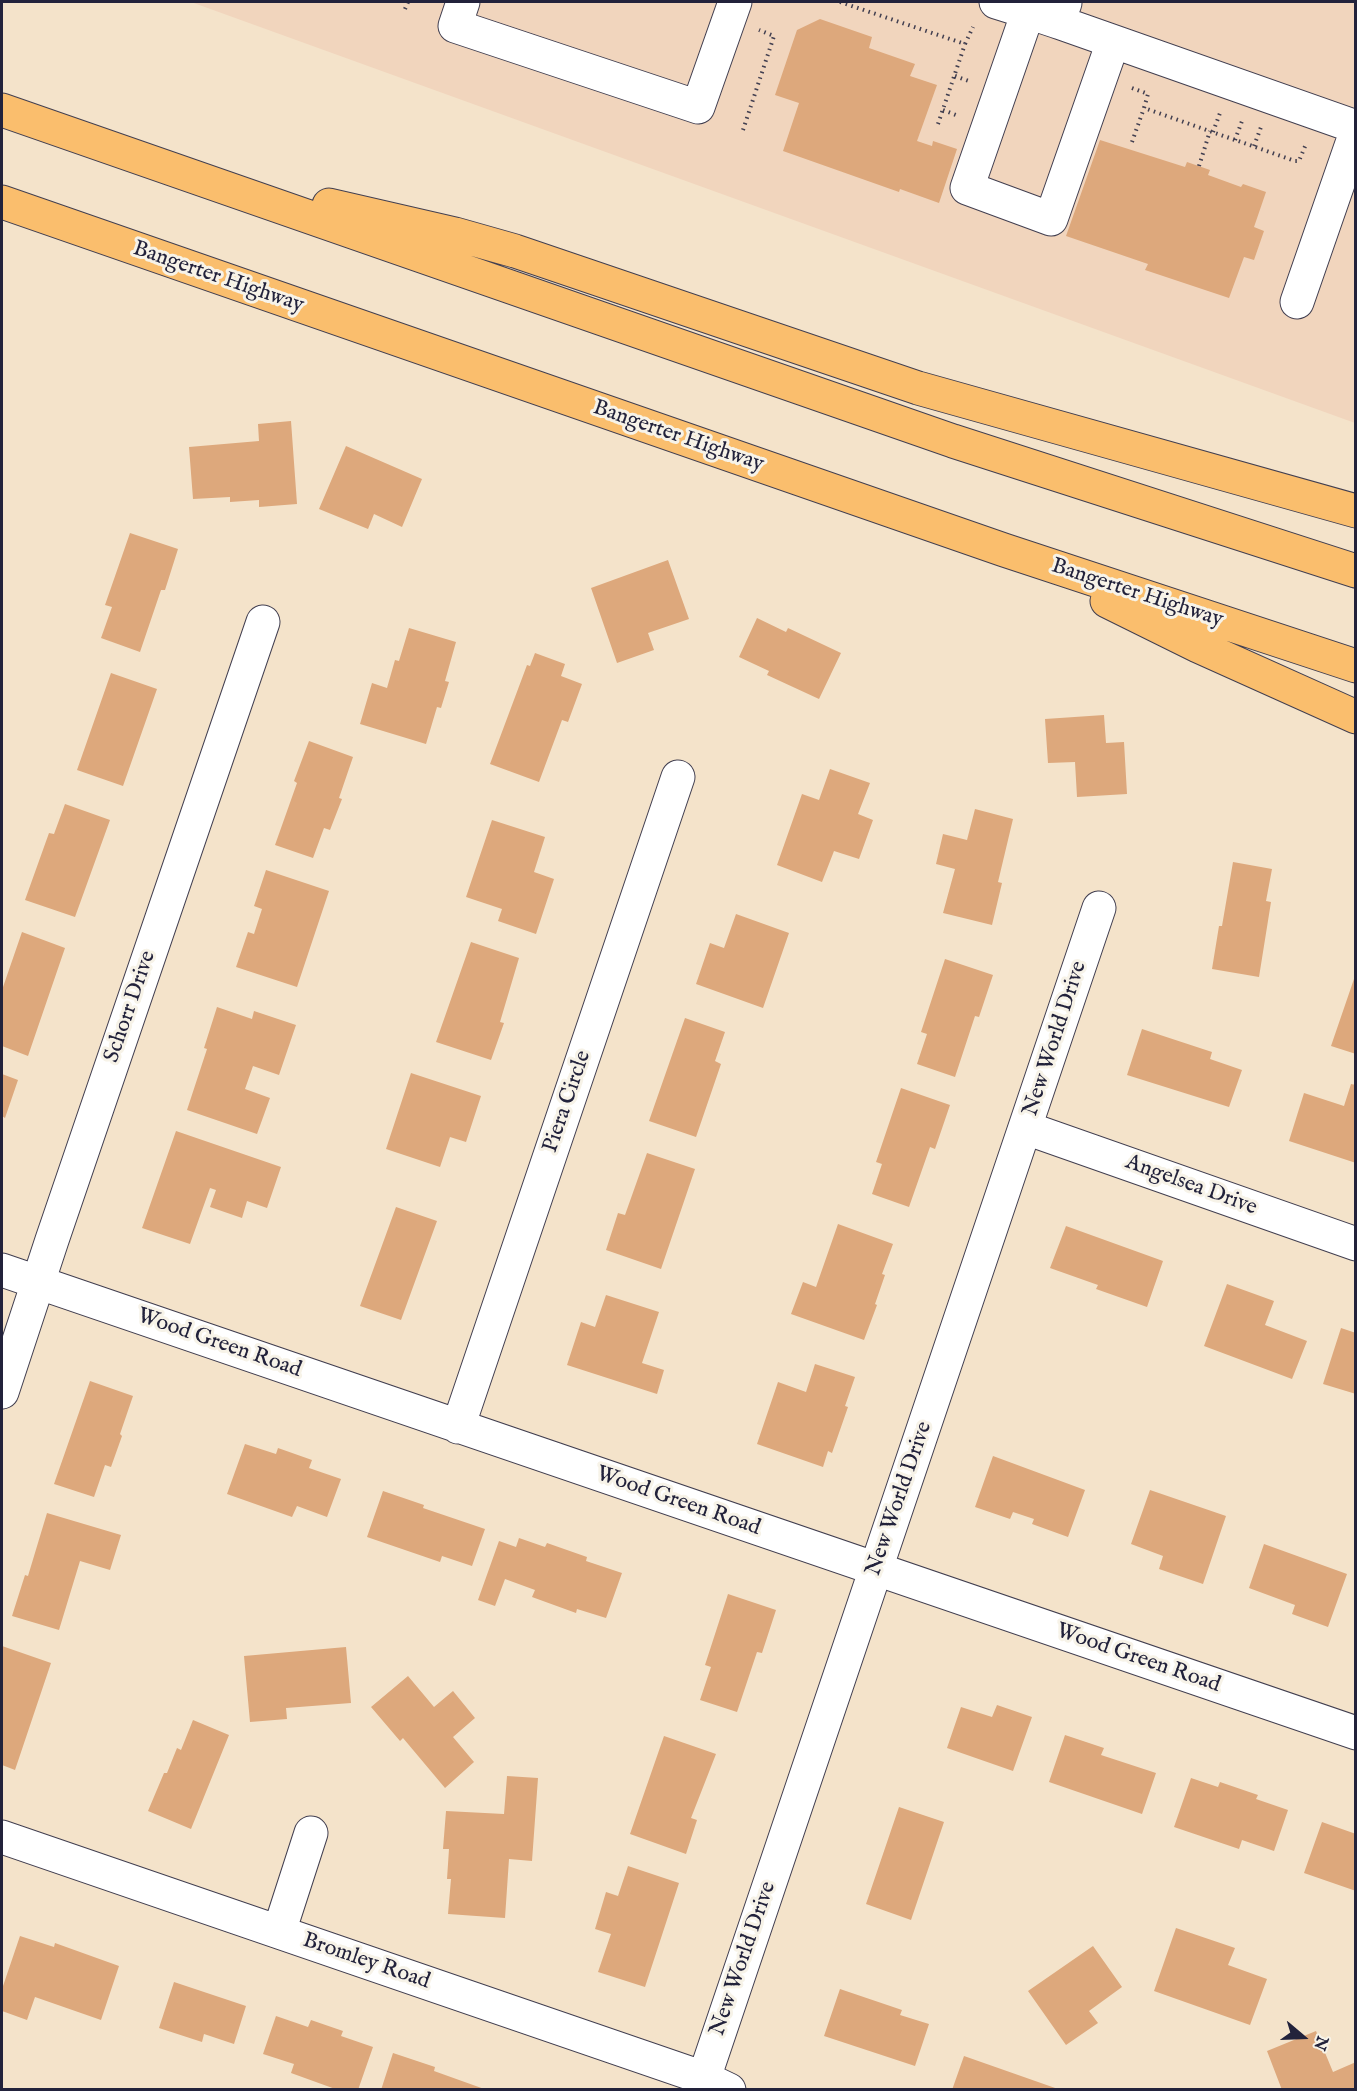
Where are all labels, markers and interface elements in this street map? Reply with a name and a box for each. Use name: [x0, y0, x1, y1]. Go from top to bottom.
street label: Bangerter Highway: [129, 236, 307, 320]
street label: Bangerter Highway: [589, 395, 767, 479]
street label: Bangerter Highway: [1048, 554, 1226, 634]
street label: Schorr Drive: [100, 948, 162, 1066]
street label: New World Drive: [1019, 958, 1093, 1120]
street label: Piera Circle: [538, 1048, 598, 1156]
street label: Angelsea Drive: [1122, 1150, 1260, 1222]
street label: Wood Green Road: [133, 1304, 305, 1384]
street label: New World Drive: [861, 1418, 939, 1580]
street label: Wood Green Road: [592, 1462, 764, 1542]
street label: Wood Green Road: [1052, 1619, 1224, 1699]
street label: New World Drive: [705, 1878, 783, 2040]
street label: Bromley Road: [299, 1928, 433, 1996]
north arrow: [1273, 2007, 1333, 2067]
text: N: [1308, 2033, 1332, 2053]

